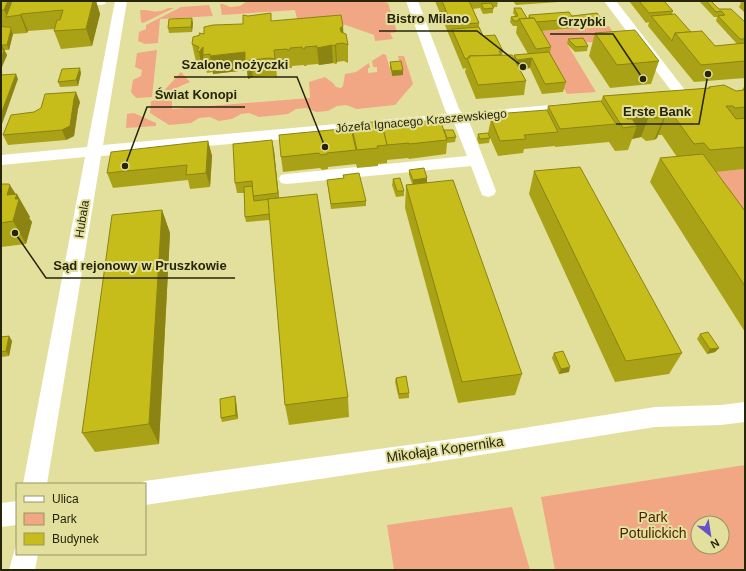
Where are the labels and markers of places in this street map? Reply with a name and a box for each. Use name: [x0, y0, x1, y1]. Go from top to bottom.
callout: Bistro Milano: [379, 6, 477, 31]
callout: Grzybki: [550, 9, 613, 34]
callout: Szalone nożyczki: [174, 52, 297, 77]
callout: Świat Konopi: [147, 82, 245, 107]
callout: Erste Bank: [616, 99, 699, 124]
callout: Sąd rejonowy w Pruszkowie: [46, 253, 235, 278]

